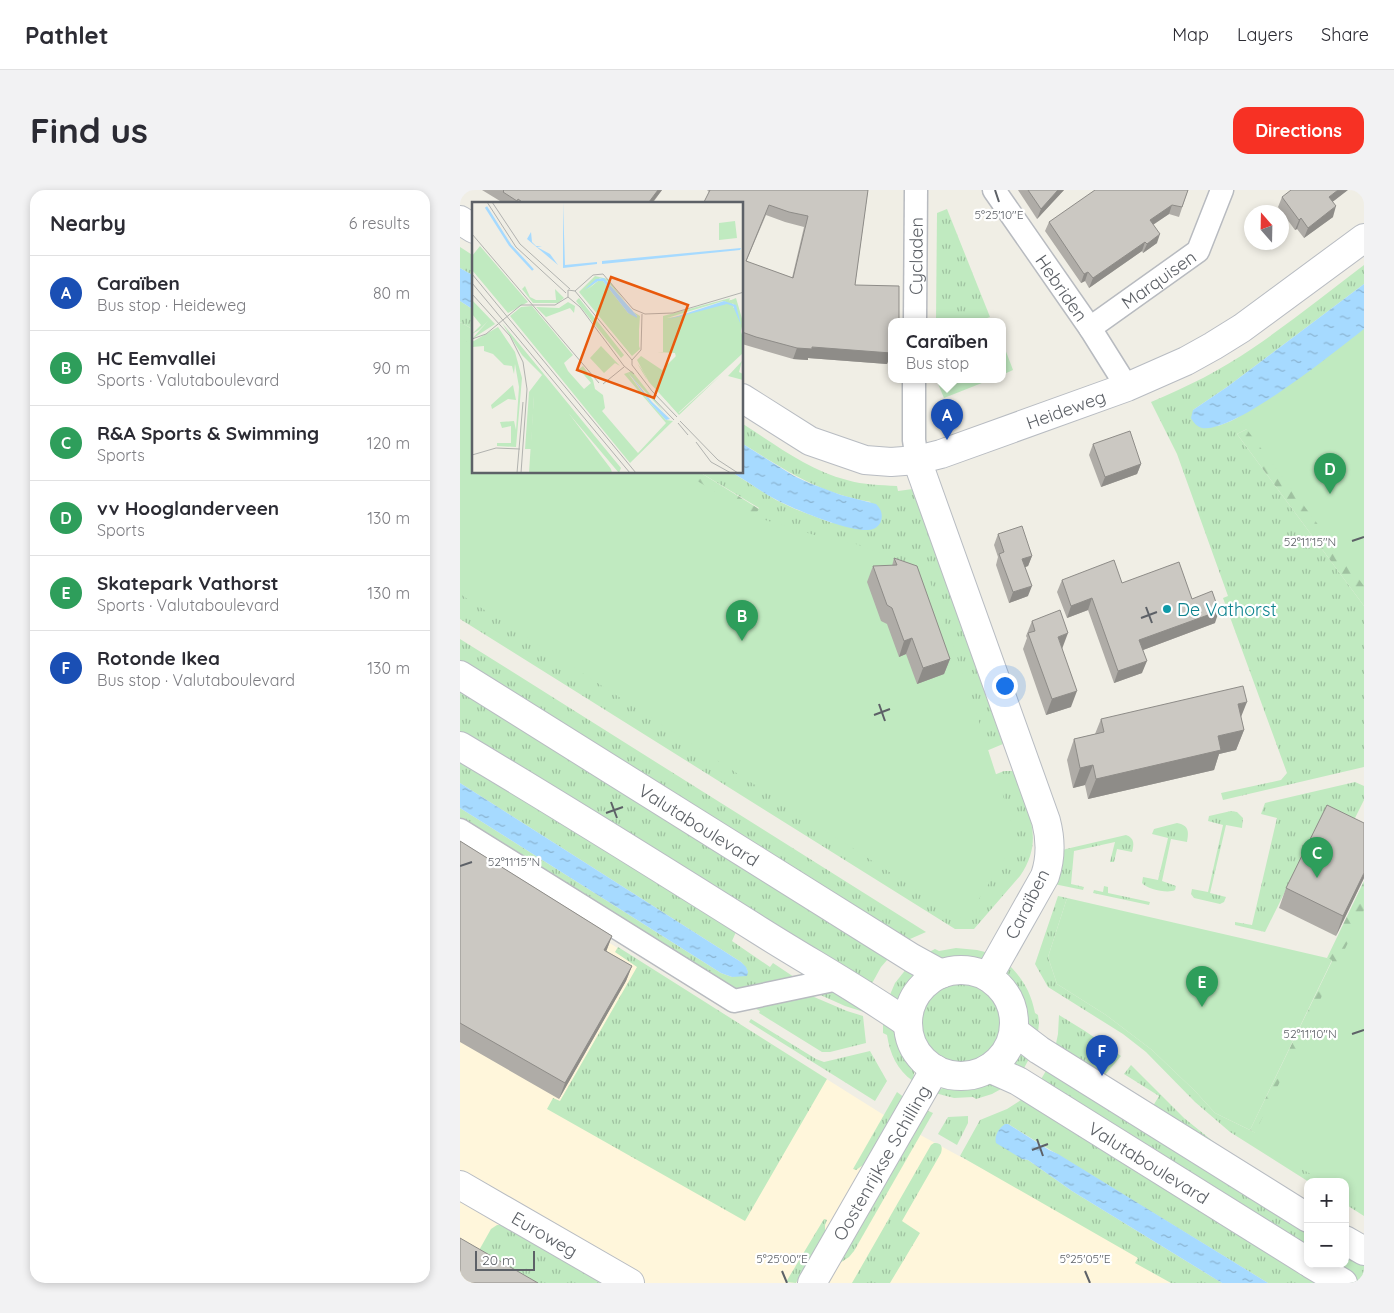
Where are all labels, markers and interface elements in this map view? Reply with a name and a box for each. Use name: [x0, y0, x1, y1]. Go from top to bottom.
text: Pathlet: [25, 20, 109, 50]
text: Map: [1172, 23, 1209, 46]
text: Layers: [1237, 23, 1293, 46]
text: Share: [1321, 23, 1369, 46]
button: Directions: [1233, 107, 1364, 154]
text: Find us: [30, 108, 148, 152]
inset map: [472, 202, 744, 474]
north arrow: [1244, 205, 1289, 250]
text: 5°25'10"E: [974, 207, 1024, 222]
text: Nearby: [50, 210, 126, 236]
text: 6 results: [349, 213, 410, 233]
street label: Cycladen: [904, 217, 927, 295]
street label: Marquisen: [1117, 245, 1200, 314]
street label: Hebriden: [1031, 250, 1093, 326]
text: Caraïben: [97, 271, 180, 295]
text: A: [61, 283, 71, 303]
text: 80 m: [373, 283, 410, 303]
text: Bus stop · Heideweg: [97, 295, 246, 315]
popup: [888, 318, 1006, 383]
text: Caraïben: [906, 329, 988, 353]
text: HC Eemvallei: [97, 346, 216, 370]
text: Bus stop: [906, 353, 969, 373]
text: B: [61, 358, 71, 378]
text: 90 m: [373, 358, 410, 378]
text: Sports · Valutaboulevard: [97, 370, 279, 390]
street label: Heideweg: [1023, 384, 1109, 434]
pin: A: [931, 399, 963, 440]
text: R&A Sports & Swimming: [97, 421, 319, 445]
text: C: [61, 433, 71, 453]
text: 120 m: [367, 433, 410, 453]
text: Sports: [97, 445, 145, 465]
pin: D: [1314, 453, 1346, 494]
text: vv Hooglanderveen: [97, 496, 279, 520]
text: D: [60, 508, 72, 528]
text: 130 m: [367, 508, 410, 528]
text: Sports: [97, 520, 145, 540]
text: 52°11'15"N: [1284, 534, 1336, 549]
text: Skatepark Vathorst: [97, 571, 279, 595]
text: E: [61, 583, 71, 603]
text: 130 m: [367, 583, 410, 603]
text: Sports · Valutaboulevard: [97, 595, 279, 615]
place label: De Vathorst: [1177, 598, 1277, 621]
pin: B: [726, 600, 758, 641]
marker: De Vathorst: [1161, 603, 1173, 615]
text: Rotonde Ikea: [97, 646, 220, 670]
text: F: [62, 658, 71, 678]
text: 130 m: [367, 658, 410, 678]
text: Bus stop · Valutaboulevard: [97, 670, 295, 690]
your location: [992, 673, 1018, 699]
street label: Valutaboulevard: [634, 778, 764, 871]
pin: C: [1301, 837, 1333, 878]
text: 52°11'15"N: [488, 854, 540, 869]
street label: Caraïben: [1000, 865, 1054, 943]
pin: E: [1186, 966, 1218, 1007]
text: 52°11'10"N: [1283, 1026, 1337, 1041]
pin: F: [1086, 1035, 1118, 1076]
street label: Oostenrijkse Schilling: [827, 1080, 935, 1244]
street label: Valutaboulevard: [1084, 1116, 1213, 1209]
map controls: [1304, 1178, 1349, 1268]
button: +: [1304, 1178, 1349, 1223]
street label: Euroweg: [508, 1206, 582, 1262]
button: −: [1304, 1223, 1349, 1268]
scale bar: [475, 1248, 535, 1271]
text: 20 m: [482, 1251, 515, 1269]
text: 5°25'00"E: [756, 1251, 808, 1266]
text: 5°25'05"E: [1059, 1251, 1111, 1266]

